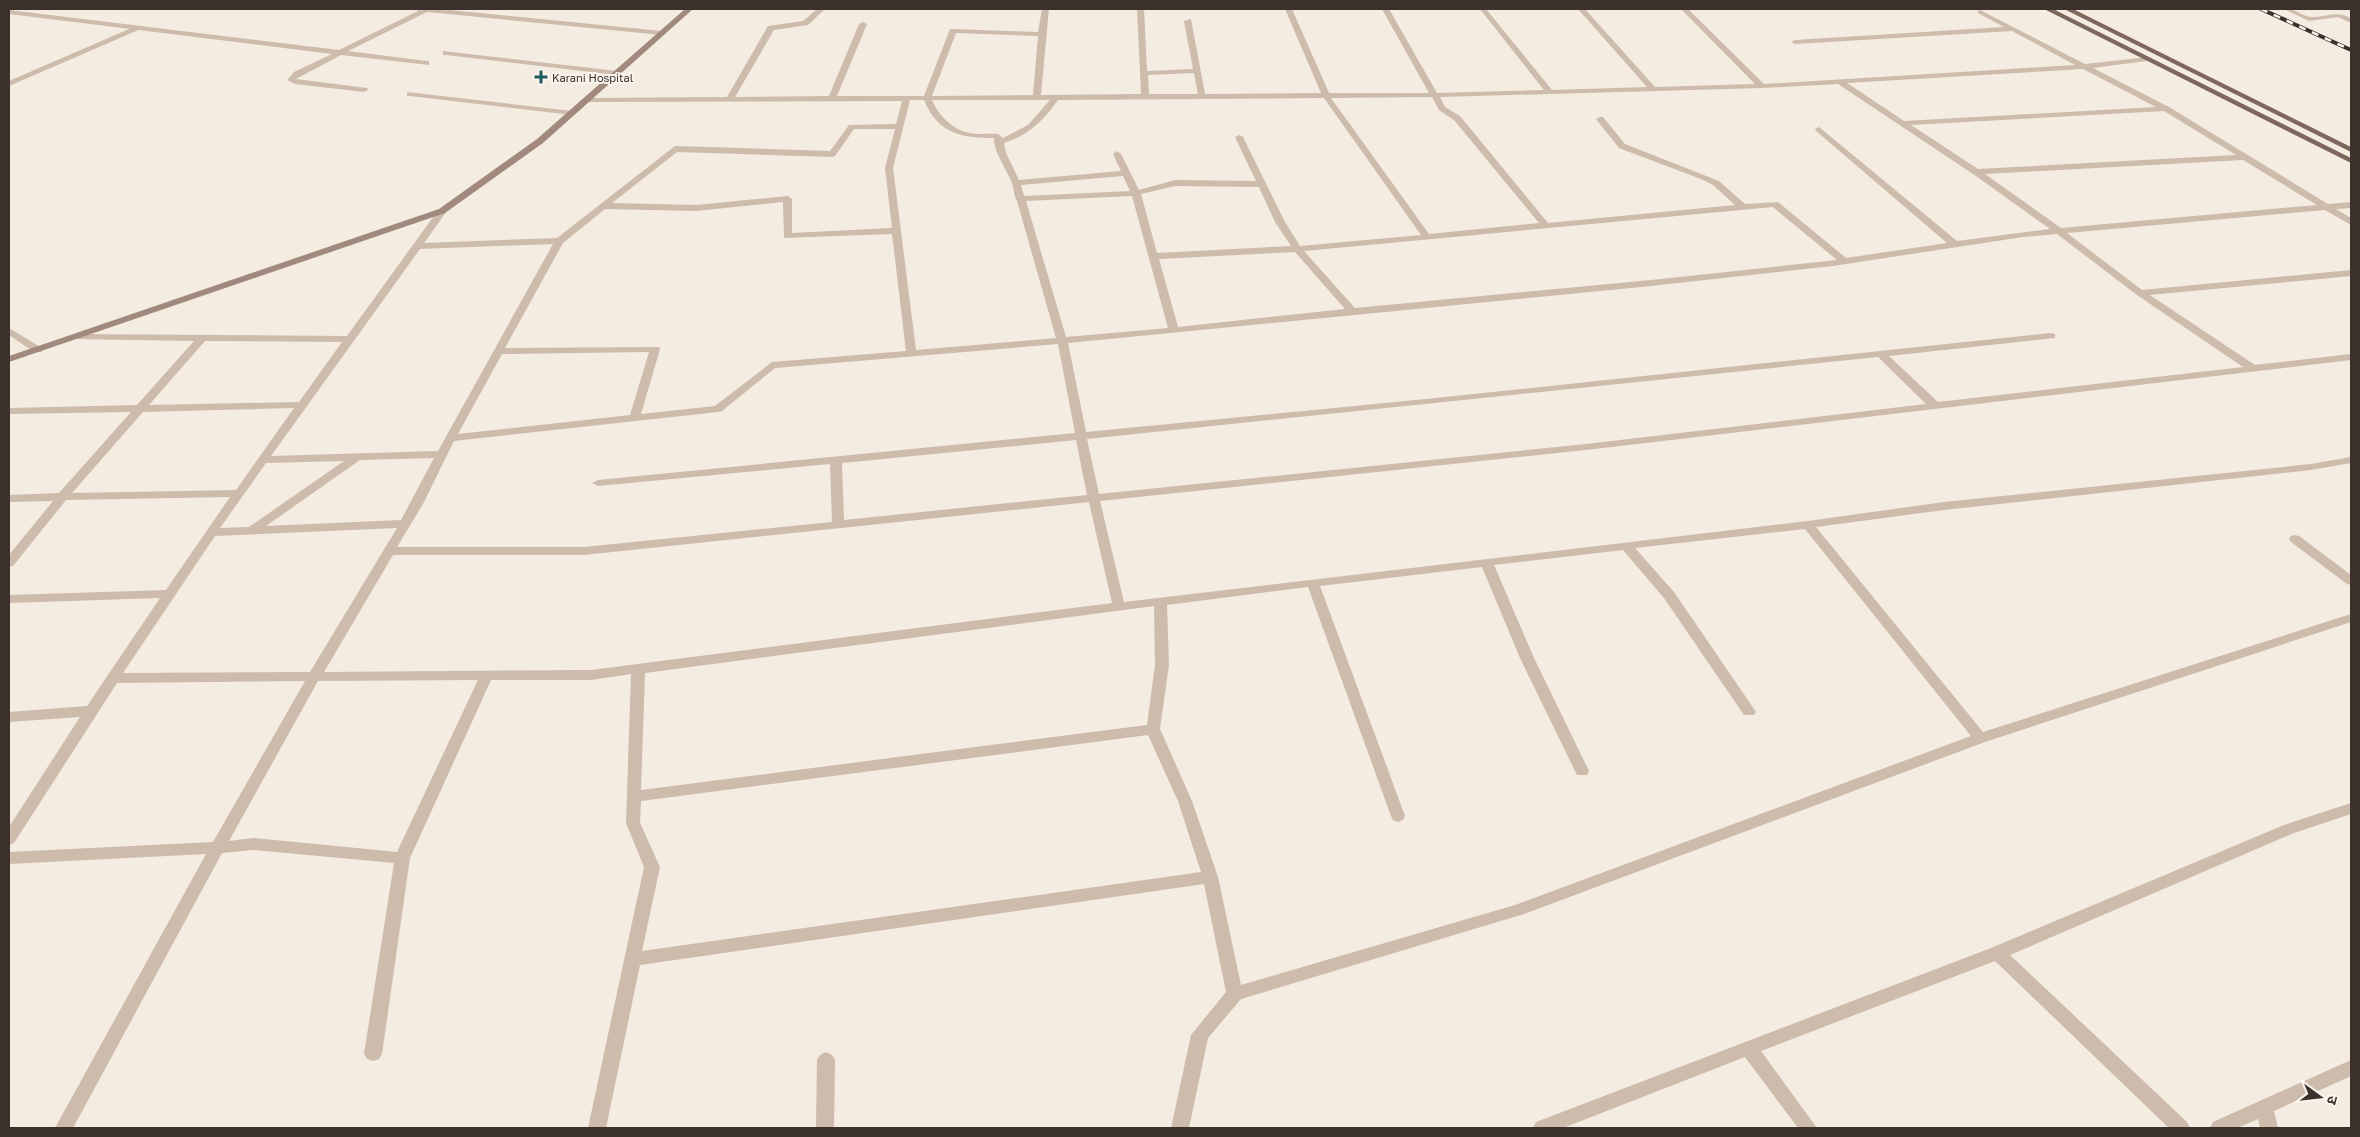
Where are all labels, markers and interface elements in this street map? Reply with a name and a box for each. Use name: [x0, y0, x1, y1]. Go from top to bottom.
marker: Karani Hospital: [534, 70, 548, 84]
place label: Karani Hospital: [552, 71, 634, 84]
north arrow: [2295, 1072, 2345, 1122]
text: उ: [2324, 1094, 2342, 1107]

